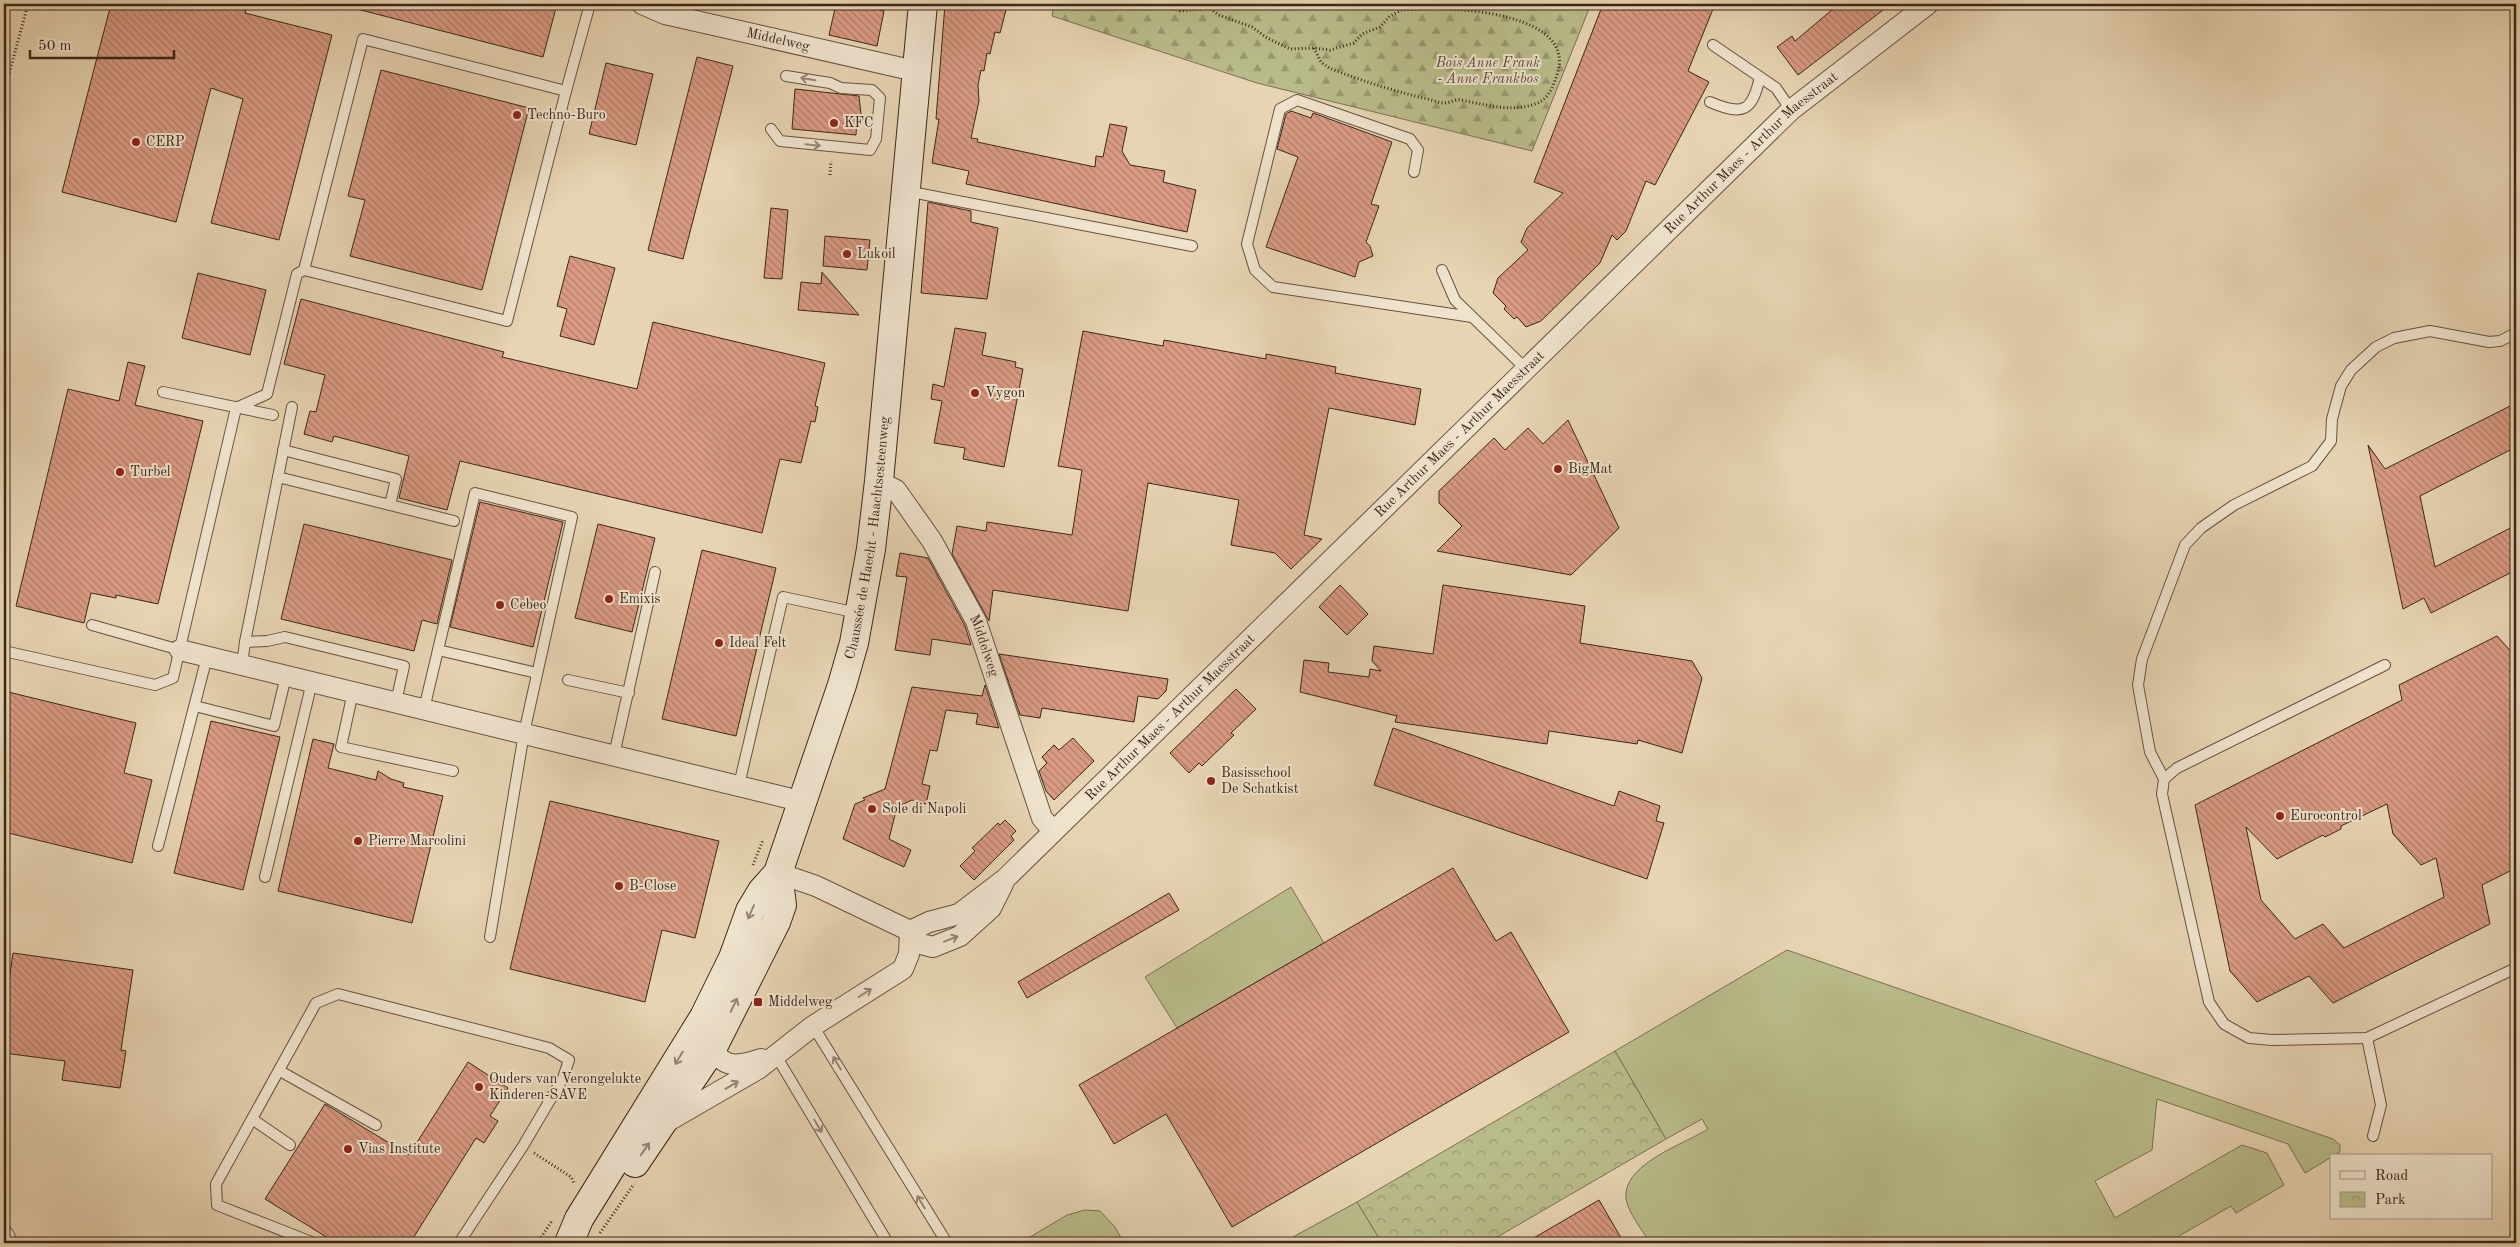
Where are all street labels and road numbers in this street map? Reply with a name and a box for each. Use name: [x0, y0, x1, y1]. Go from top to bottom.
street label: Middelweg: [745, 26, 811, 54]
street label: Rue Arthur Maes - Arthur Maesstraat: [1662, 70, 1840, 237]
street label: Rue Arthur Maes - Arthur Maesstraat: [1372, 348, 1547, 520]
street label: Chaussée de Haecht - Haachtsesteenweg: [843, 415, 892, 661]
street label: Middelweg: [967, 612, 1001, 679]
street label: Rue Arthur Maes - Arthur Maesstraat: [1083, 632, 1258, 803]

